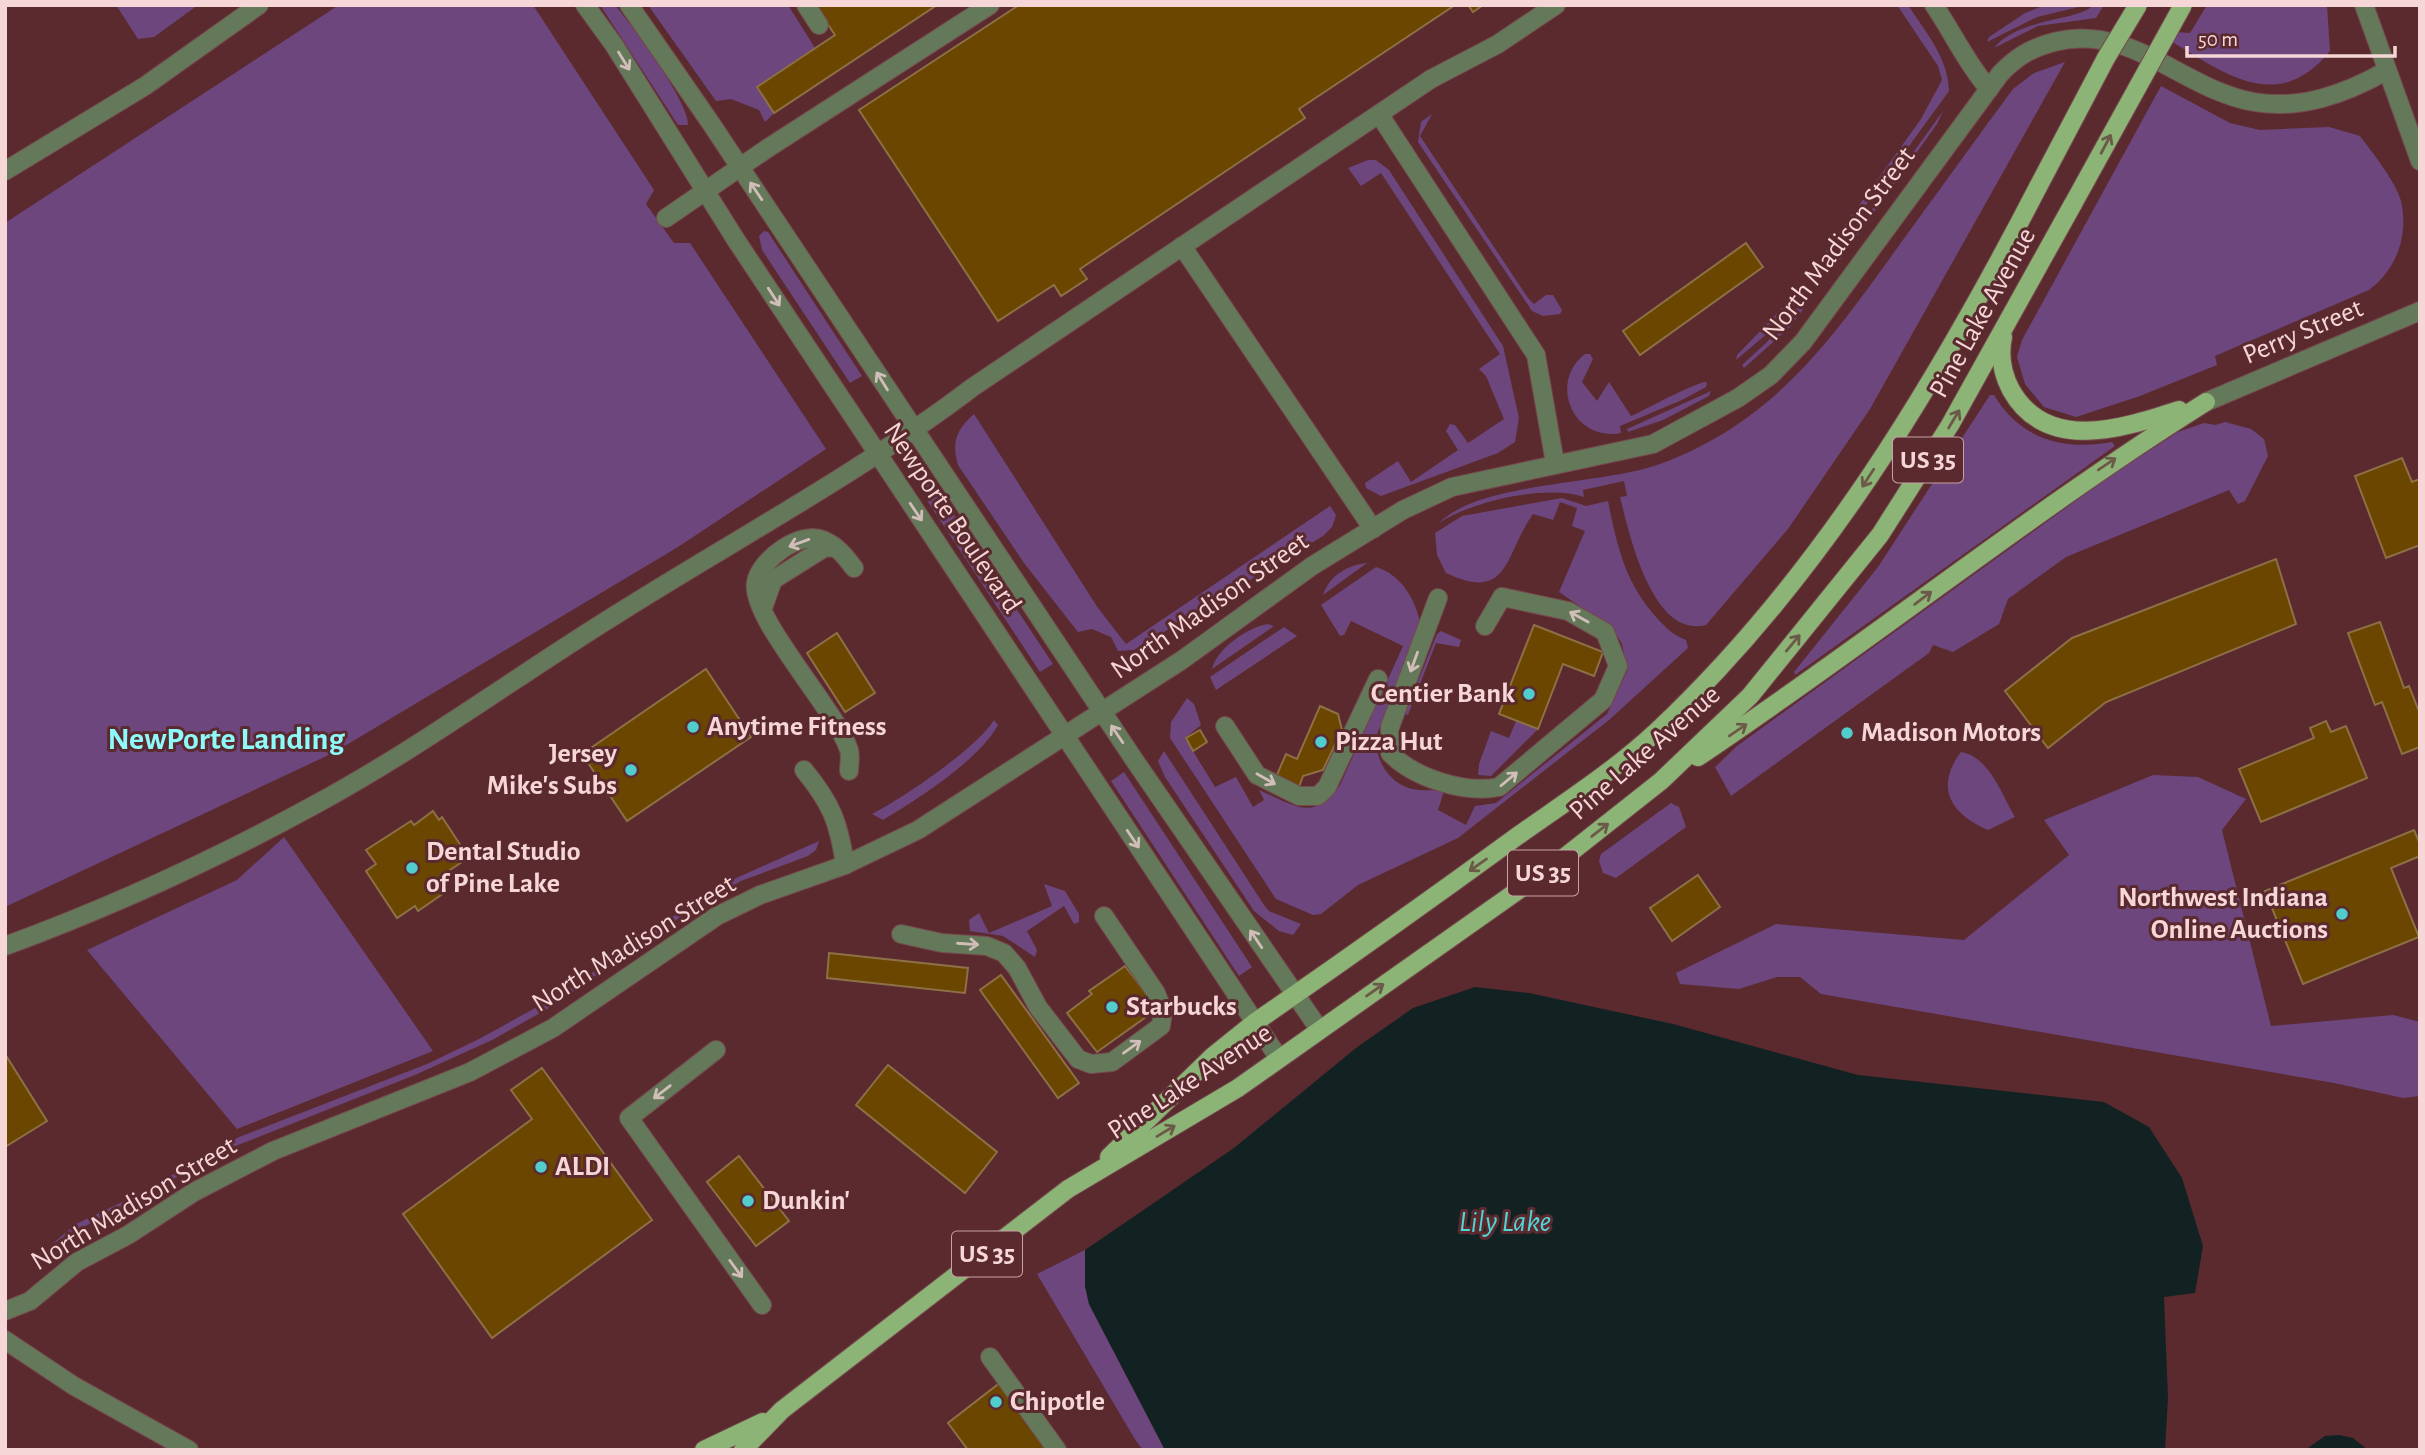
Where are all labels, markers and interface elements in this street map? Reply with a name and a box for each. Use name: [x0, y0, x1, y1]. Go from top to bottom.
scale bar: [2187, 14, 2395, 58]
text: 50 m: [2198, 29, 2238, 50]
one-way arrow: [618, 51, 632, 71]
one-way arrow: [2100, 134, 2113, 155]
street label: North Madison Street: [1757, 142, 1921, 346]
one-way arrow: [749, 182, 763, 201]
street label: Pine Lake Avenue: [1925, 223, 2041, 403]
one-way arrow: [767, 287, 781, 306]
street label: Perry Street: [2239, 294, 2367, 370]
one-way arrow: [875, 371, 889, 391]
one-way arrow: [1947, 409, 1961, 429]
street label: Newporte Boulevard: [878, 418, 1026, 618]
road number: US 35: [1893, 437, 1963, 482]
one-way arrow: [2097, 457, 2116, 471]
one-way arrow: [1860, 468, 1875, 487]
one-way arrow: [909, 501, 923, 521]
street label: North Madison Street: [1106, 527, 1314, 685]
one-way arrow: [789, 538, 810, 551]
one-way arrow: [1913, 591, 1932, 605]
one-way arrow: [1569, 610, 1589, 624]
one-way arrow: [1785, 635, 1801, 653]
one-way arrow: [1407, 650, 1420, 672]
place label: Centier Bank: [1371, 680, 1515, 708]
street label: Pine Lake Avenue: [1564, 680, 1726, 826]
marker: Centier Bank: [1521, 686, 1537, 702]
place label: Anytime Fitness: [707, 713, 886, 741]
marker: Anytime Fitness: [685, 719, 701, 735]
place label: Madison Motors: [1861, 719, 2041, 747]
district label: NewPorte Landing: [107, 723, 346, 755]
one-way arrow: [1728, 723, 1747, 737]
one-way arrow: [1110, 725, 1124, 744]
marker: Madison Motors: [1839, 725, 1855, 741]
place label: Pizza Hut: [1335, 728, 1443, 756]
marker: Pizza Hut: [1313, 734, 1329, 750]
place label: Jersey Mike's Subs: [487, 740, 617, 800]
marker: Jersey Mike's Subs: [623, 762, 639, 778]
one-way arrow: [1499, 771, 1517, 787]
one-way arrow: [1255, 772, 1275, 786]
one-way arrow: [1590, 822, 1608, 837]
one-way arrow: [1125, 829, 1140, 848]
place label: Dental Studio of Pine Lake: [426, 838, 581, 898]
road number: US 35: [1508, 850, 1578, 895]
one-way arrow: [1469, 858, 1488, 872]
marker: Dental Studio of Pine Lake: [404, 860, 420, 876]
street label: North Madison Street: [527, 870, 741, 1018]
place label: Northwest Indiana Online Auctions: [2118, 884, 2328, 944]
marker: Northwest Indiana Online Auctions: [2334, 906, 2350, 922]
one-way arrow: [1248, 930, 1263, 949]
one-way arrow: [956, 938, 979, 951]
one-way arrow: [1365, 983, 1384, 997]
place label: Starbucks: [1126, 993, 1237, 1021]
marker: Starbucks: [1104, 999, 1120, 1015]
street label: Pine Lake Avenue: [1103, 1019, 1277, 1145]
one-way arrow: [1122, 1039, 1141, 1054]
one-way arrow: [653, 1085, 672, 1100]
one-way arrow: [1155, 1124, 1175, 1138]
street label: North Madison Street: [27, 1132, 242, 1276]
place label: ALDI: [555, 1153, 610, 1181]
marker: ALDI: [533, 1159, 549, 1175]
place label: Dunkin': [762, 1187, 850, 1215]
marker: Dunkin': [740, 1193, 756, 1209]
water label: Lily Lake: [1459, 1207, 1551, 1237]
road number: US 35: [952, 1232, 1022, 1276]
one-way arrow: [729, 1259, 744, 1278]
place label: Chipotle: [1010, 1388, 1105, 1416]
marker: Chipotle: [988, 1394, 1004, 1410]

